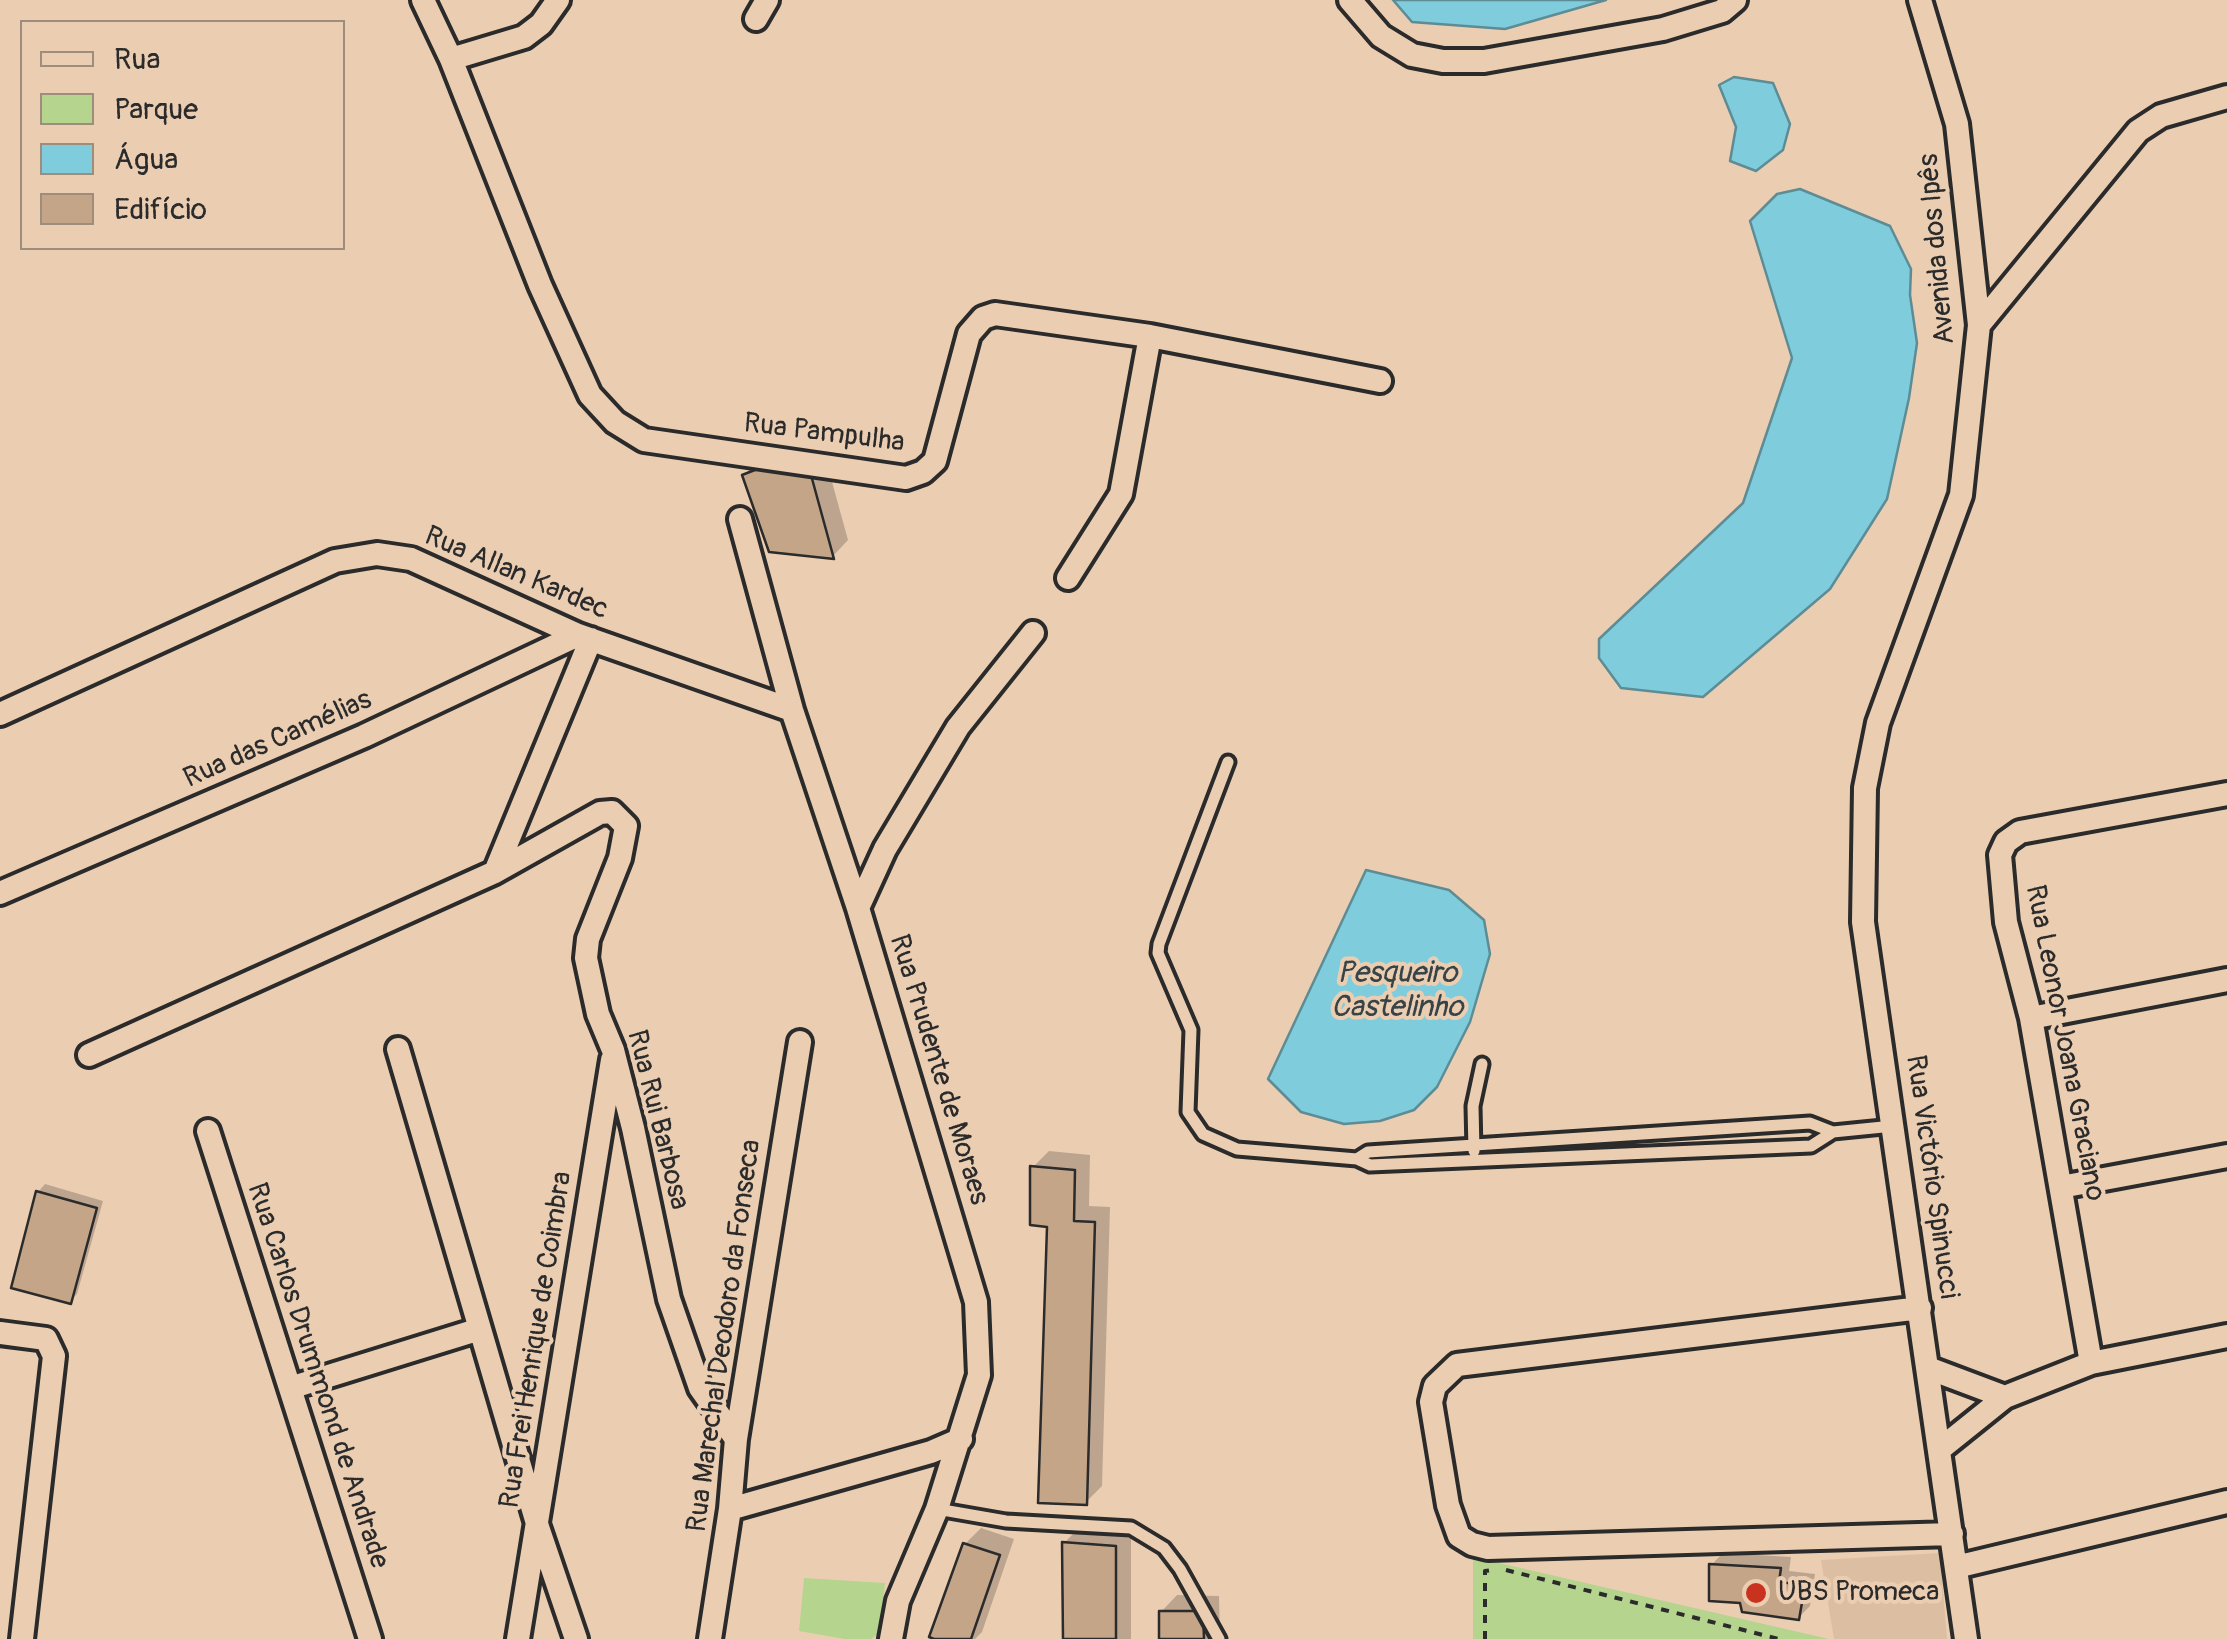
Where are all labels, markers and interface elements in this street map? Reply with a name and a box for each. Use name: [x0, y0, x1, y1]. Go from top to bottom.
legend: [20, 20, 345, 250]
text: Rua: [114, 41, 160, 78]
text: Parque: [114, 91, 198, 128]
text: Água: [114, 141, 178, 178]
street label: Avenida dos Ipês: [1913, 152, 1963, 346]
text: Edifício: [114, 191, 207, 228]
street label: Rua Pampulha: [742, 407, 906, 461]
street label: Rua Allan Kardec: [419, 520, 613, 628]
street label: Rua das Camélias: [179, 684, 377, 796]
street label: Rua Leonor Joana Graciano: [2017, 882, 2111, 1204]
street label: Rua Prudente de Moraes: [881, 931, 995, 1209]
water label: Pesqueiro Castelinho: [1331, 956, 1463, 1026]
street label: Rua Rui Barbosa: [618, 1027, 696, 1213]
street label: Rua Victório Spinucci: [1897, 1053, 1965, 1301]
street label: Rua Marechal Deodoro da Fonseca: [681, 1138, 769, 1534]
street label: Rua Frei Henrique de Coimbra: [494, 1169, 580, 1511]
street label: Rua Carlos Drummond de Andrade: [239, 1179, 395, 1573]
place label: UBS Promeca: [1778, 1576, 1939, 1610]
marker: UBS Promeca: [1743, 1580, 1769, 1606]

